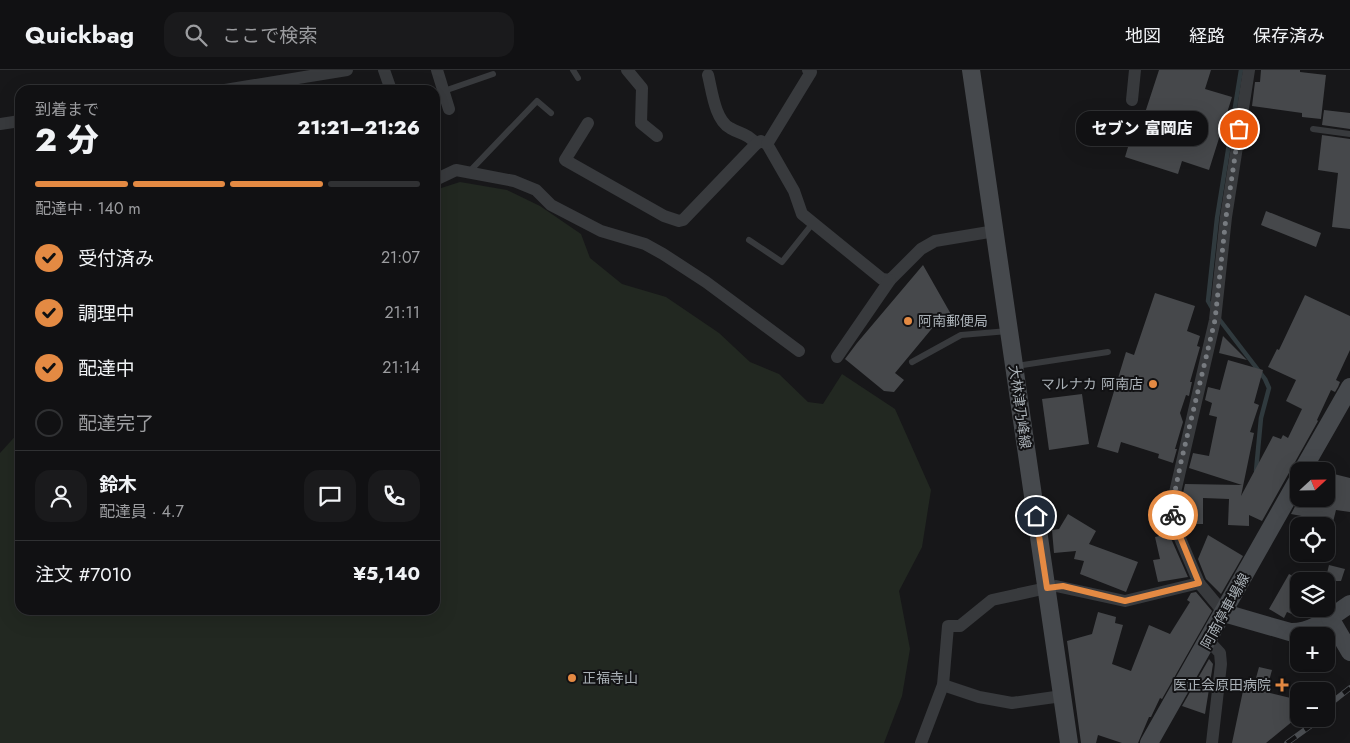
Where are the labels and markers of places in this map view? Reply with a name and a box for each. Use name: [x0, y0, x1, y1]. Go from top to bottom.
pin: [1218, 108, 1260, 150]
callout: セブン 富岡店: [1076, 112, 1209, 146]
place label: 阿南郵便局: [918, 311, 988, 331]
marker: 阿南郵便局: [902, 315, 914, 327]
place label: マルナカ 阿南店: [1041, 374, 1143, 394]
marker: マルナカ 阿南店: [1147, 378, 1159, 390]
pin: [1015, 495, 1057, 537]
place label: 正福寺山: [582, 668, 638, 688]
marker: 正福寺山: [566, 672, 578, 684]
place label: 医正会原田病院: [1173, 675, 1271, 695]
marker: 医正会原田病院: [1275, 678, 1289, 692]

